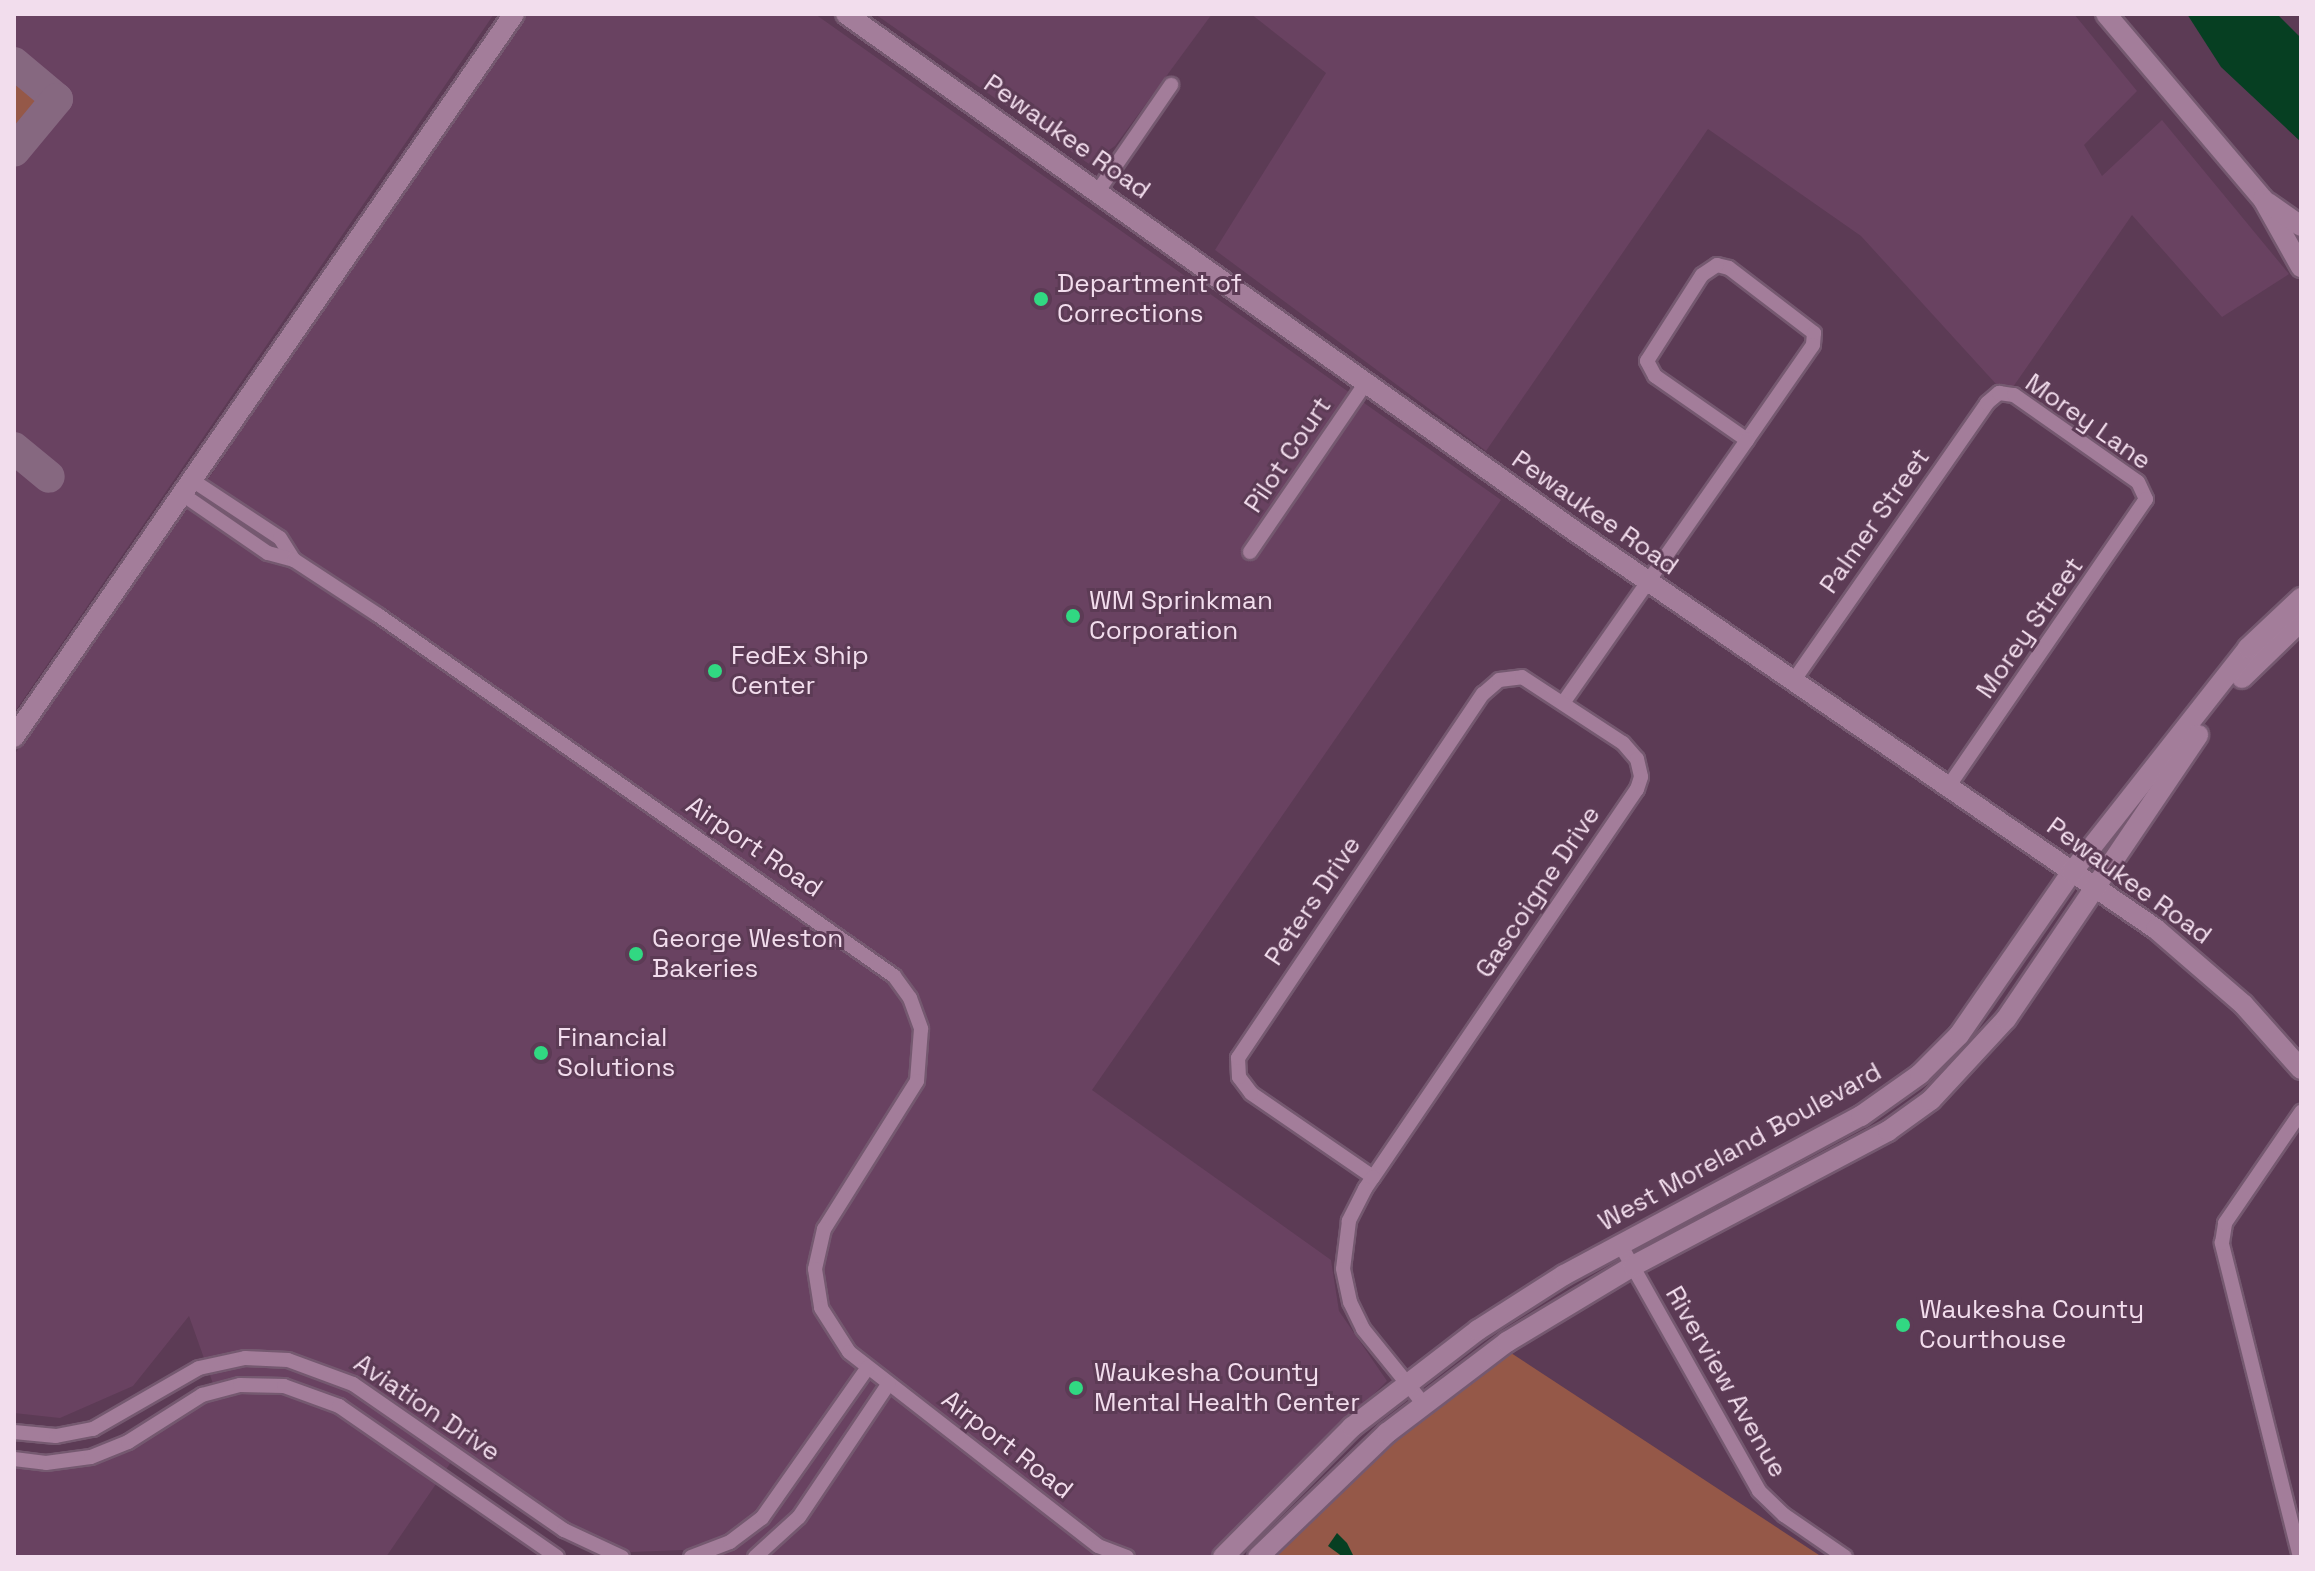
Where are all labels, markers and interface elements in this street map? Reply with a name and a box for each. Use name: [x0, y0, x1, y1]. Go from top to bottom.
street label: Pewaukee Road: [978, 68, 1156, 206]
place label: Department of Corrections: [1057, 268, 1242, 330]
marker: Department of Corrections: [1032, 290, 1050, 308]
street label: Morey Lane: [2019, 367, 2157, 477]
street label: Pilot Court: [1238, 391, 1338, 519]
street label: Palmer Street: [1813, 442, 1937, 600]
street label: Pewaukee Road: [1506, 444, 1684, 582]
street label: Morey Street: [1970, 551, 2090, 705]
place label: WM Sprinkman Corporation: [1089, 585, 1273, 646]
marker: WM Sprinkman Corporation: [1064, 607, 1082, 625]
place label: FedEx Ship Center: [731, 640, 869, 702]
marker: FedEx Ship Center: [706, 662, 724, 680]
street label: Airport Road: [680, 790, 828, 904]
street label: Gascoigne Drive: [1469, 800, 1607, 984]
street label: Pewaukee Road: [2041, 811, 2217, 951]
street label: Peters Drive: [1258, 830, 1368, 972]
place label: George Weston Bakeries: [652, 923, 843, 984]
marker: George Weston Bakeries: [627, 945, 645, 963]
place label: Financial Solutions: [557, 1022, 675, 1084]
marker: Financial Solutions: [532, 1044, 550, 1062]
street label: West Moreland Boulevard: [1593, 1056, 1887, 1238]
street label: Riverview Avenue: [1658, 1281, 1794, 1483]
place label: Waukesha County Courthouse: [1919, 1294, 2144, 1356]
marker: Waukesha County Courthouse: [1894, 1316, 1912, 1334]
street label: Aviation Drive: [348, 1348, 506, 1468]
place label: Waukesha County Mental Health Center: [1094, 1357, 1360, 1418]
marker: Waukesha County Mental Health Center: [1065, 1377, 1087, 1399]
street label: Airport Road: [935, 1384, 1079, 1506]

